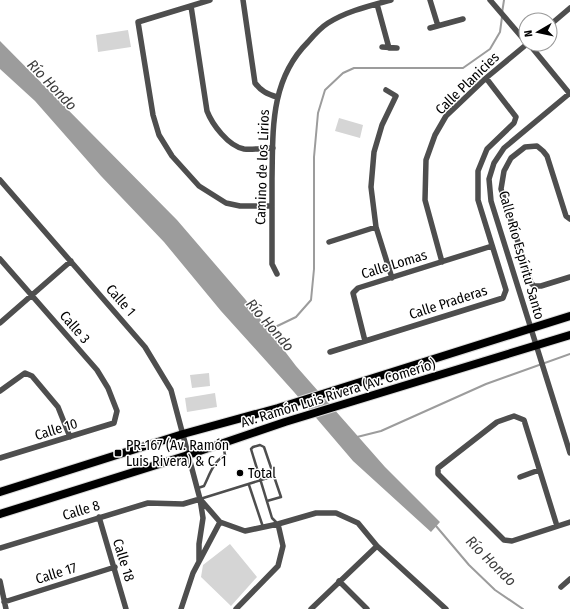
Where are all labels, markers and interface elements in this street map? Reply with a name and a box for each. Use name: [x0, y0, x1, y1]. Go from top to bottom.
north arrow: [518, 12, 558, 52]
text: N: [522, 29, 536, 38]
street label: Calle Planicies: [432, 49, 503, 118]
water label: Río Hondo: [23, 56, 81, 114]
street label: Camino de los Lirios: [252, 109, 273, 225]
street label: Calle Río Espíritu Santo: [495, 189, 548, 321]
street label: Calle Lomas: [359, 246, 429, 283]
street label: Calle 1: [102, 281, 139, 320]
street label: Calle Praderas: [407, 282, 489, 323]
water label: Río Hondo: [242, 295, 298, 355]
street label: Calle 3: [56, 308, 93, 347]
street label: Av. Ramón Luis Rivera (Av. Comerío): [239, 356, 438, 431]
street label: Calle 10: [33, 415, 80, 444]
place label: PR-167 (Av. Ramón Luis Rivera) & C. 1: [126, 437, 229, 470]
marker: PR-167 (Av. Ramón Luis Rivera) & C. 1: [113, 448, 123, 458]
place label: Total: [248, 465, 276, 482]
marker: Total: [235, 468, 245, 478]
street label: Calle 8: [60, 497, 102, 524]
water label: Río Hondo: [462, 532, 520, 590]
street label: Calle 18: [109, 537, 138, 584]
street label: Calle 17: [33, 559, 79, 588]

